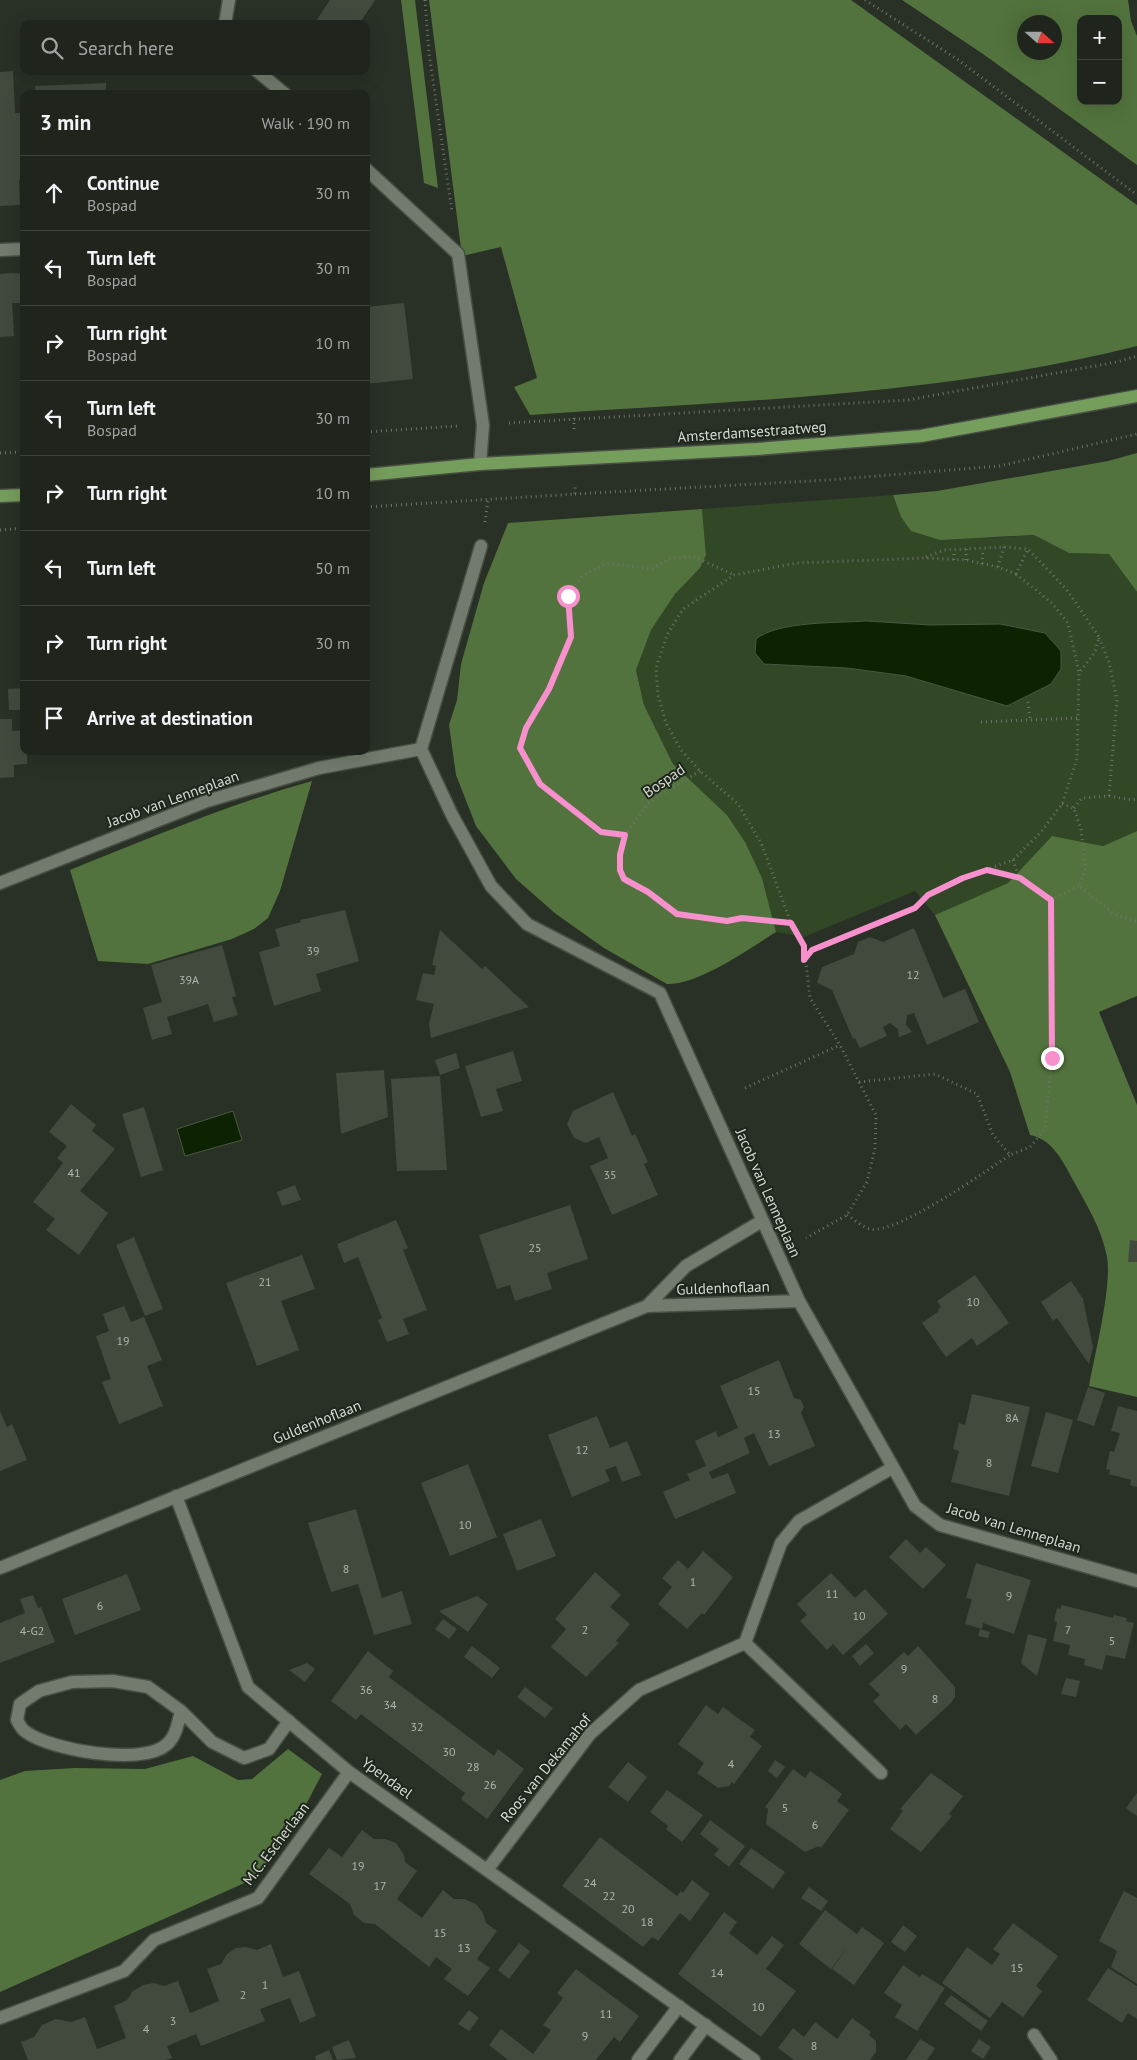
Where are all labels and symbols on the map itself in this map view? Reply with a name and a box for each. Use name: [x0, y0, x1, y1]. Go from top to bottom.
north arrow: [1017, 15, 1062, 60]
street label: Amsterdamsestraatweg: [677, 417, 827, 446]
route start: [557, 585, 580, 608]
street label: Bospad: [639, 760, 688, 802]
street label: Jacob van Lenneplaan: [103, 766, 241, 832]
house number: 39: [306, 943, 320, 958]
house number: 12: [906, 967, 920, 982]
house number: 39A: [179, 972, 199, 987]
route end: [1041, 1047, 1064, 1070]
street label: Jacob van Lenneplaan: [731, 1124, 805, 1260]
house number: 41: [67, 1165, 81, 1180]
house number: 35: [603, 1167, 617, 1182]
house number: 25: [528, 1240, 542, 1255]
house number: 21: [258, 1274, 272, 1289]
street label: Guldenhoflaan: [676, 1276, 770, 1299]
house number: 10: [966, 1294, 980, 1309]
house number: 19: [116, 1333, 130, 1348]
house number: 15: [747, 1383, 761, 1398]
street label: Guldenhoflaan: [270, 1395, 364, 1448]
house number: 8A: [1005, 1410, 1019, 1425]
house number: 13: [767, 1426, 781, 1441]
house number: 12: [575, 1442, 589, 1457]
house number: 8: [986, 1455, 992, 1470]
street label: Jacob van Lenneplaan: [944, 1498, 1083, 1557]
house number: 10: [458, 1517, 472, 1532]
house number: 8: [343, 1561, 349, 1576]
house number: 1: [690, 1574, 696, 1589]
house number: 11: [825, 1586, 839, 1601]
house number: 9: [1006, 1588, 1012, 1603]
house number: 6: [97, 1598, 103, 1613]
house number: 10: [852, 1608, 866, 1623]
house number: 2: [582, 1622, 588, 1637]
house number: 7: [1065, 1622, 1071, 1637]
house number: 4-G2: [20, 1623, 44, 1638]
house number: 5: [1109, 1633, 1115, 1648]
house number: 9: [901, 1661, 907, 1676]
house number: 36: [359, 1682, 373, 1697]
house number: 8: [932, 1691, 938, 1706]
house number: 34: [383, 1697, 397, 1712]
street label: Roos van Dekamahof: [496, 1709, 596, 1826]
house number: 32: [410, 1719, 424, 1734]
house number: 30: [442, 1744, 456, 1759]
street label: Ypendael: [358, 1753, 417, 1803]
house number: 4: [728, 1756, 735, 1771]
house number: 28: [466, 1759, 480, 1774]
house number: 26: [483, 1777, 497, 1792]
street label: M.C. Escherlaan: [238, 1798, 313, 1889]
house number: 5: [782, 1800, 788, 1815]
house number: 6: [812, 1817, 818, 1832]
house number: 19: [351, 1858, 365, 1873]
house number: 24: [583, 1875, 597, 1890]
house number: 17: [373, 1878, 387, 1893]
house number: 22: [602, 1888, 616, 1903]
house number: 20: [621, 1901, 635, 1916]
house number: 18: [640, 1914, 654, 1929]
house number: 15: [433, 1925, 447, 1940]
house number: 13: [457, 1940, 471, 1955]
house number: 15: [1010, 1960, 1024, 1975]
house number: 14: [710, 1965, 724, 1980]
house number: 1: [262, 1977, 268, 1992]
house number: 2: [240, 1987, 246, 2002]
house number: 10: [751, 1999, 765, 2014]
house number: 11: [599, 2006, 613, 2021]
house number: 3: [170, 2013, 176, 2028]
house number: 4: [143, 2021, 150, 2036]
house number: 9: [582, 2028, 588, 2043]
house number: 8: [811, 2038, 817, 2053]

